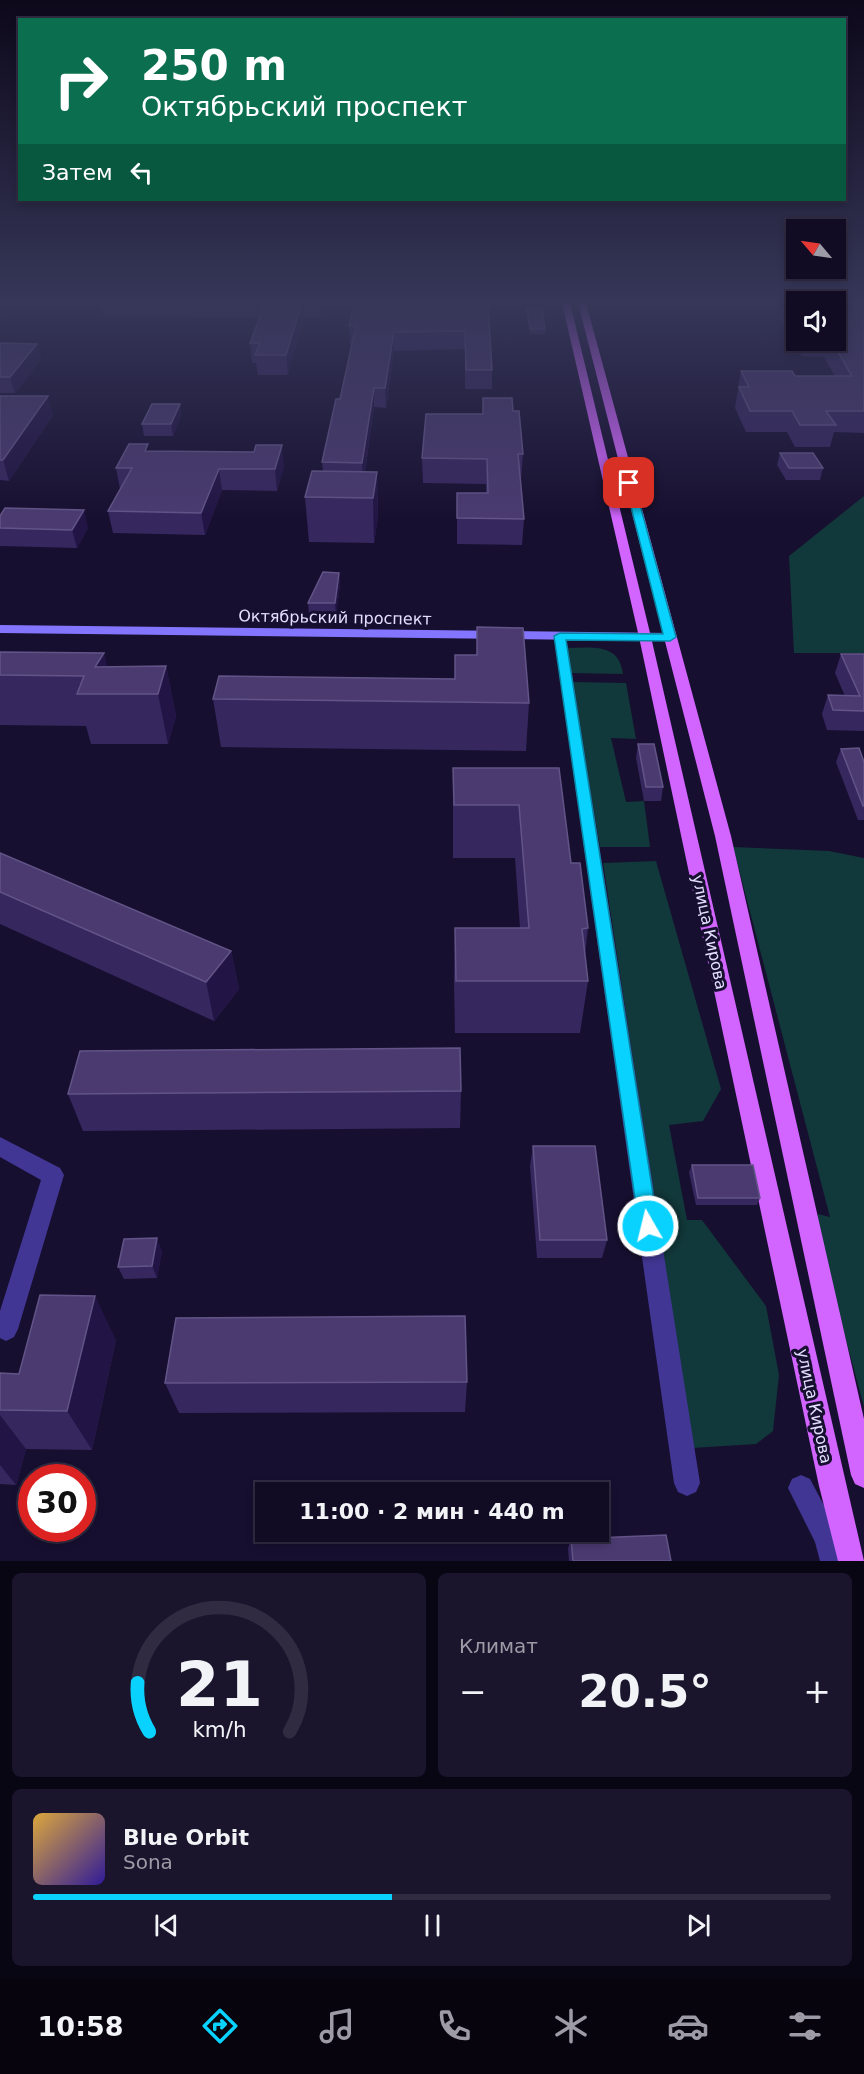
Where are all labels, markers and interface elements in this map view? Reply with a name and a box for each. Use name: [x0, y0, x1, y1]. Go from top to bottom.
text: 250 m: [141, 41, 287, 90]
icon: right: [42, 42, 120, 120]
text: Октябрьский проспект: [141, 91, 468, 122]
icon: left: [125, 156, 158, 189]
text: Затем: [42, 160, 113, 185]
north arrow: [786, 219, 846, 279]
map controls: [786, 219, 846, 351]
button: sound: [786, 291, 846, 351]
pin: [603, 457, 654, 508]
icon: arrive: [612, 466, 645, 499]
street label: Октябрьский проспект: [238, 606, 432, 629]
street label: улица Кирова: [688, 873, 731, 991]
position arrow: [616, 1194, 680, 1258]
street label: улица Кирова: [793, 1347, 836, 1465]
speed limit sign: 30: [18, 1464, 96, 1542]
text: 11:00 · 2 мин · 440 m: [299, 1499, 565, 1524]
text: Климат: [459, 1634, 538, 1658]
text: 21: [176, 1648, 262, 1721]
text: 20.5°: [578, 1665, 712, 1718]
text: −: [459, 1672, 487, 1711]
text: +: [803, 1672, 831, 1711]
text: km/h: [192, 1717, 246, 1742]
text: Blue Orbit: [123, 1825, 249, 1850]
text: Sona: [123, 1850, 173, 1874]
icon: previous: [150, 1909, 183, 1942]
icon: pause: [416, 1909, 449, 1942]
icon: next: [682, 1909, 715, 1942]
icon: directions: [199, 2005, 241, 2047]
icon: music: [316, 2005, 358, 2047]
icon: phone: [433, 2005, 475, 2047]
icon: climate: [550, 2005, 592, 2047]
icon: car: [667, 2005, 709, 2047]
icon: filters: [784, 2005, 826, 2047]
text: 10:58: [38, 2011, 124, 2042]

